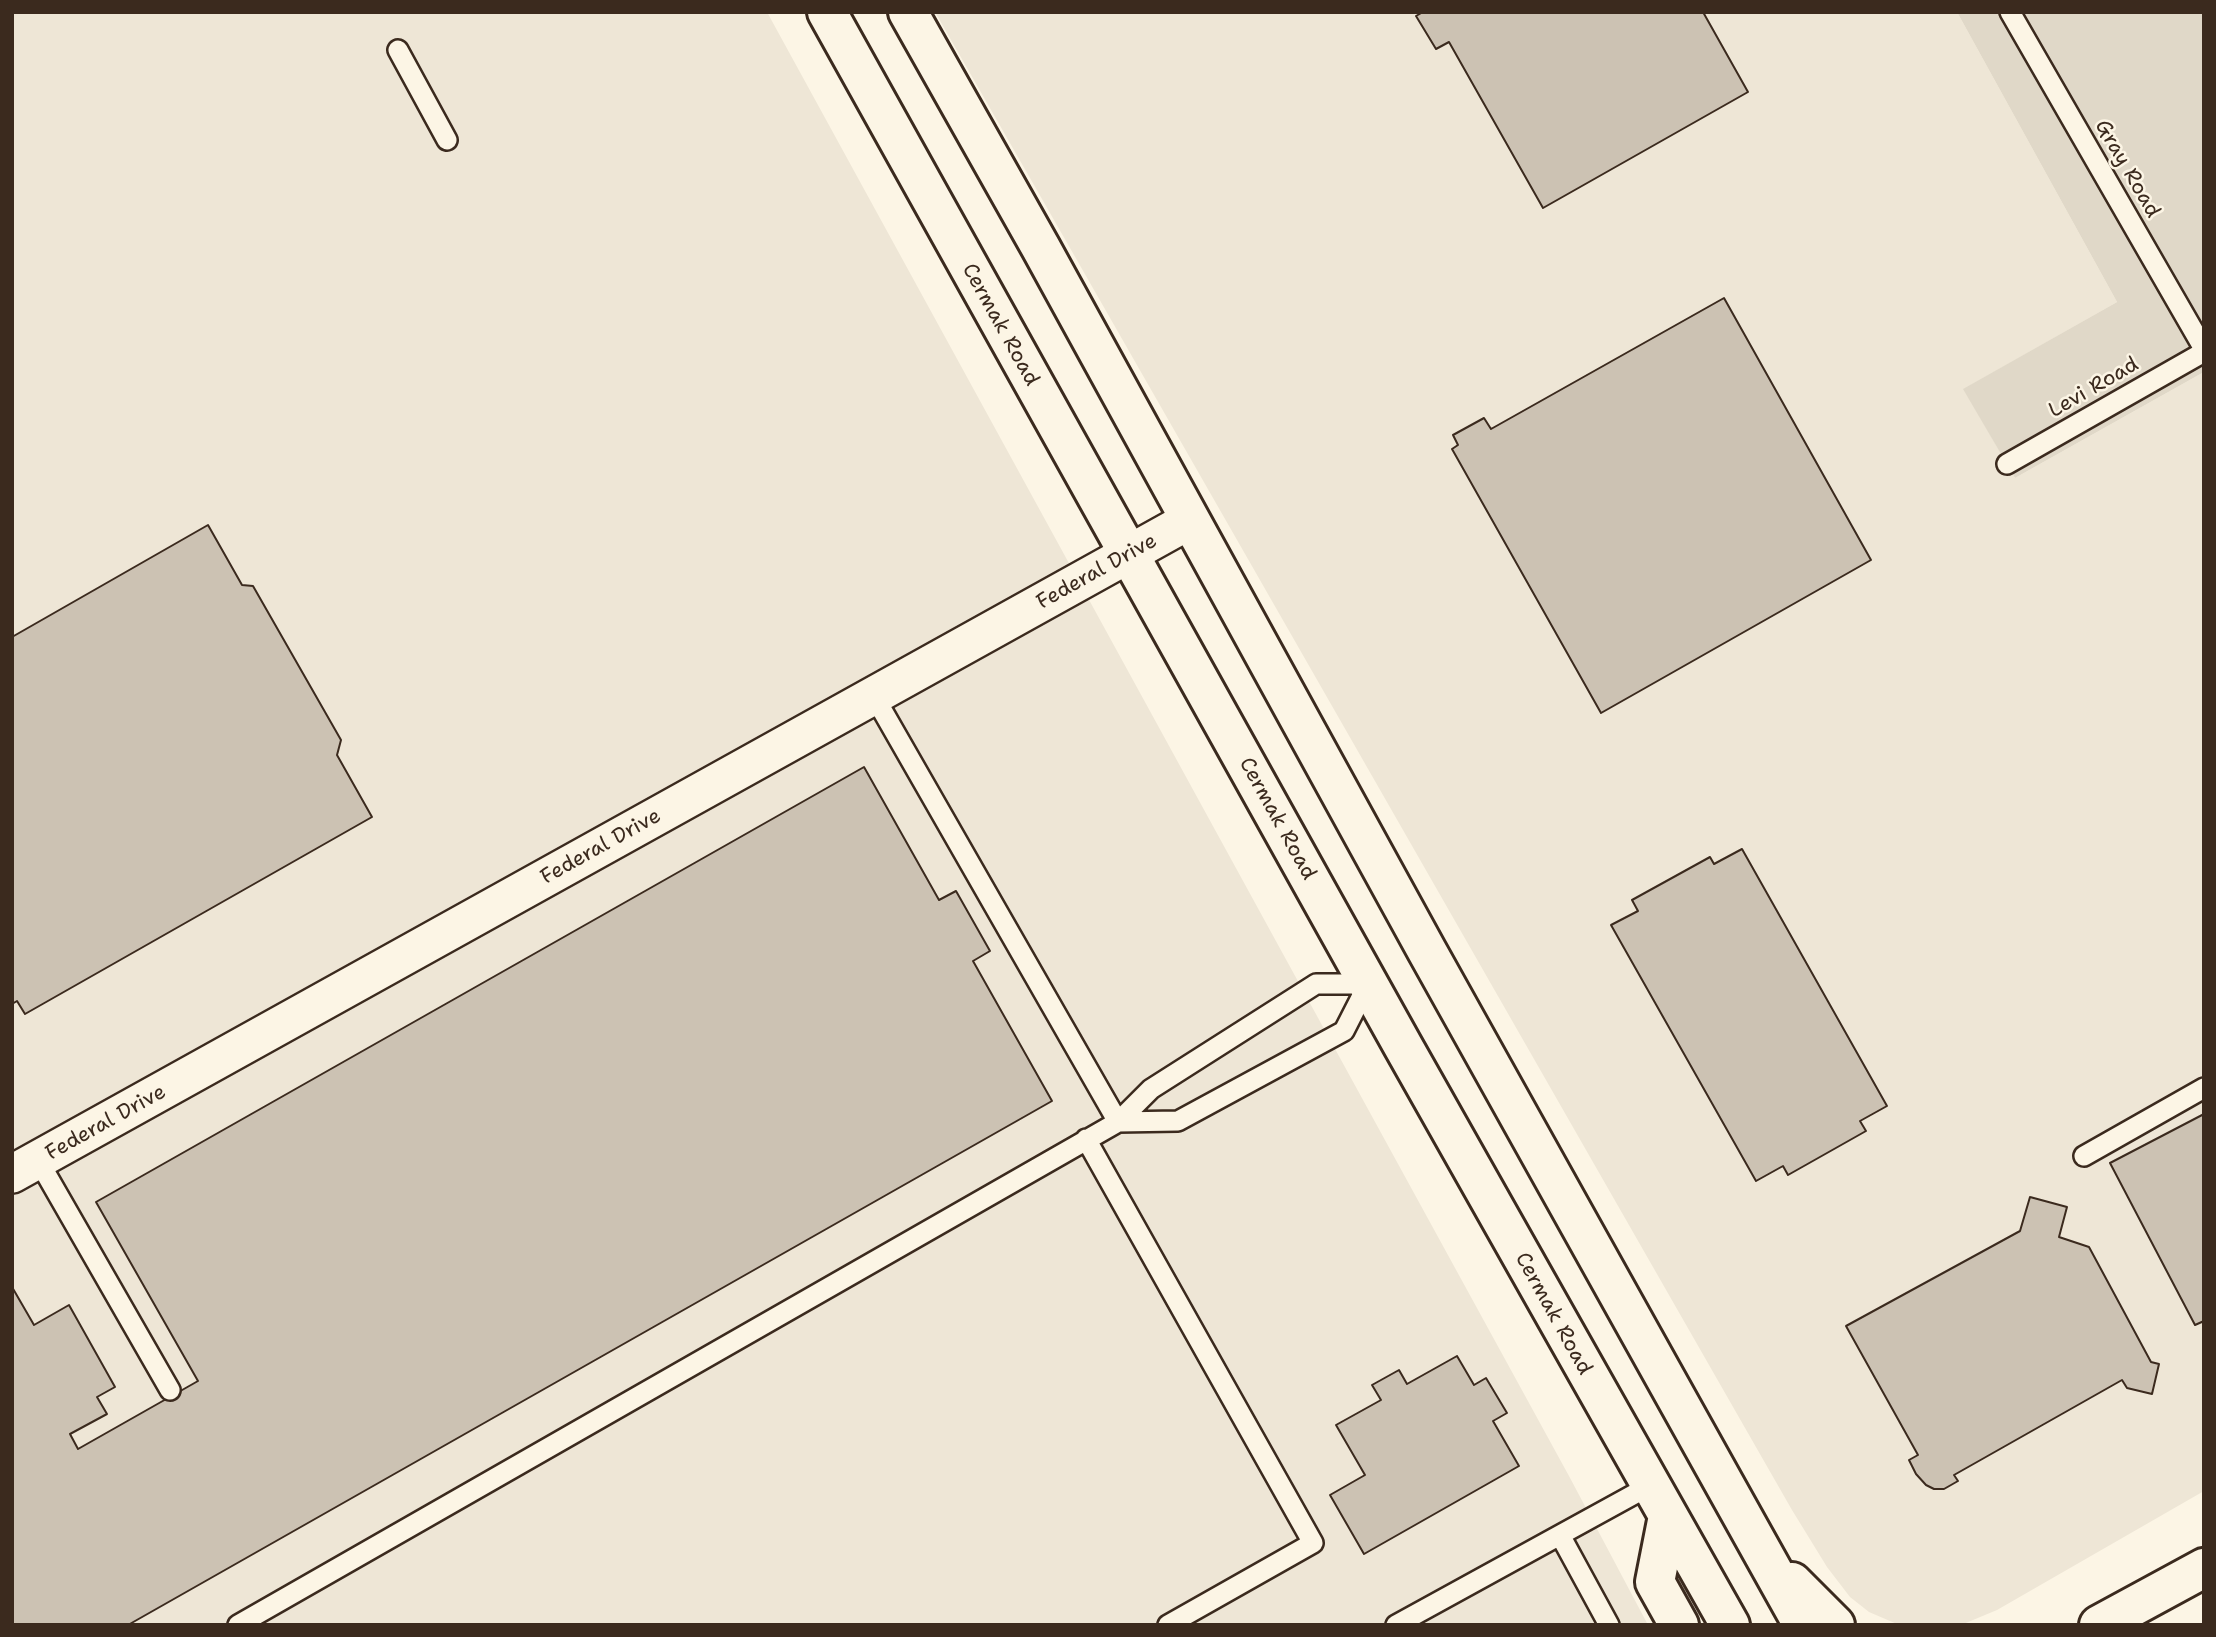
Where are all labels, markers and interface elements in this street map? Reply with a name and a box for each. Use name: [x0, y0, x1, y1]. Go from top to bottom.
street label: Gray Road: [2089, 115, 2165, 223]
street label: Cermak Road: [956, 259, 1044, 391]
street label: Levi Road: [2045, 352, 2143, 424]
street label: Federal Drive: [1032, 529, 1162, 615]
street label: Cermak Road: [1233, 753, 1321, 885]
street label: Federal Drive: [536, 804, 666, 890]
street label: Federal Drive: [41, 1080, 171, 1166]
street label: Cermak Road: [1509, 1248, 1597, 1380]

